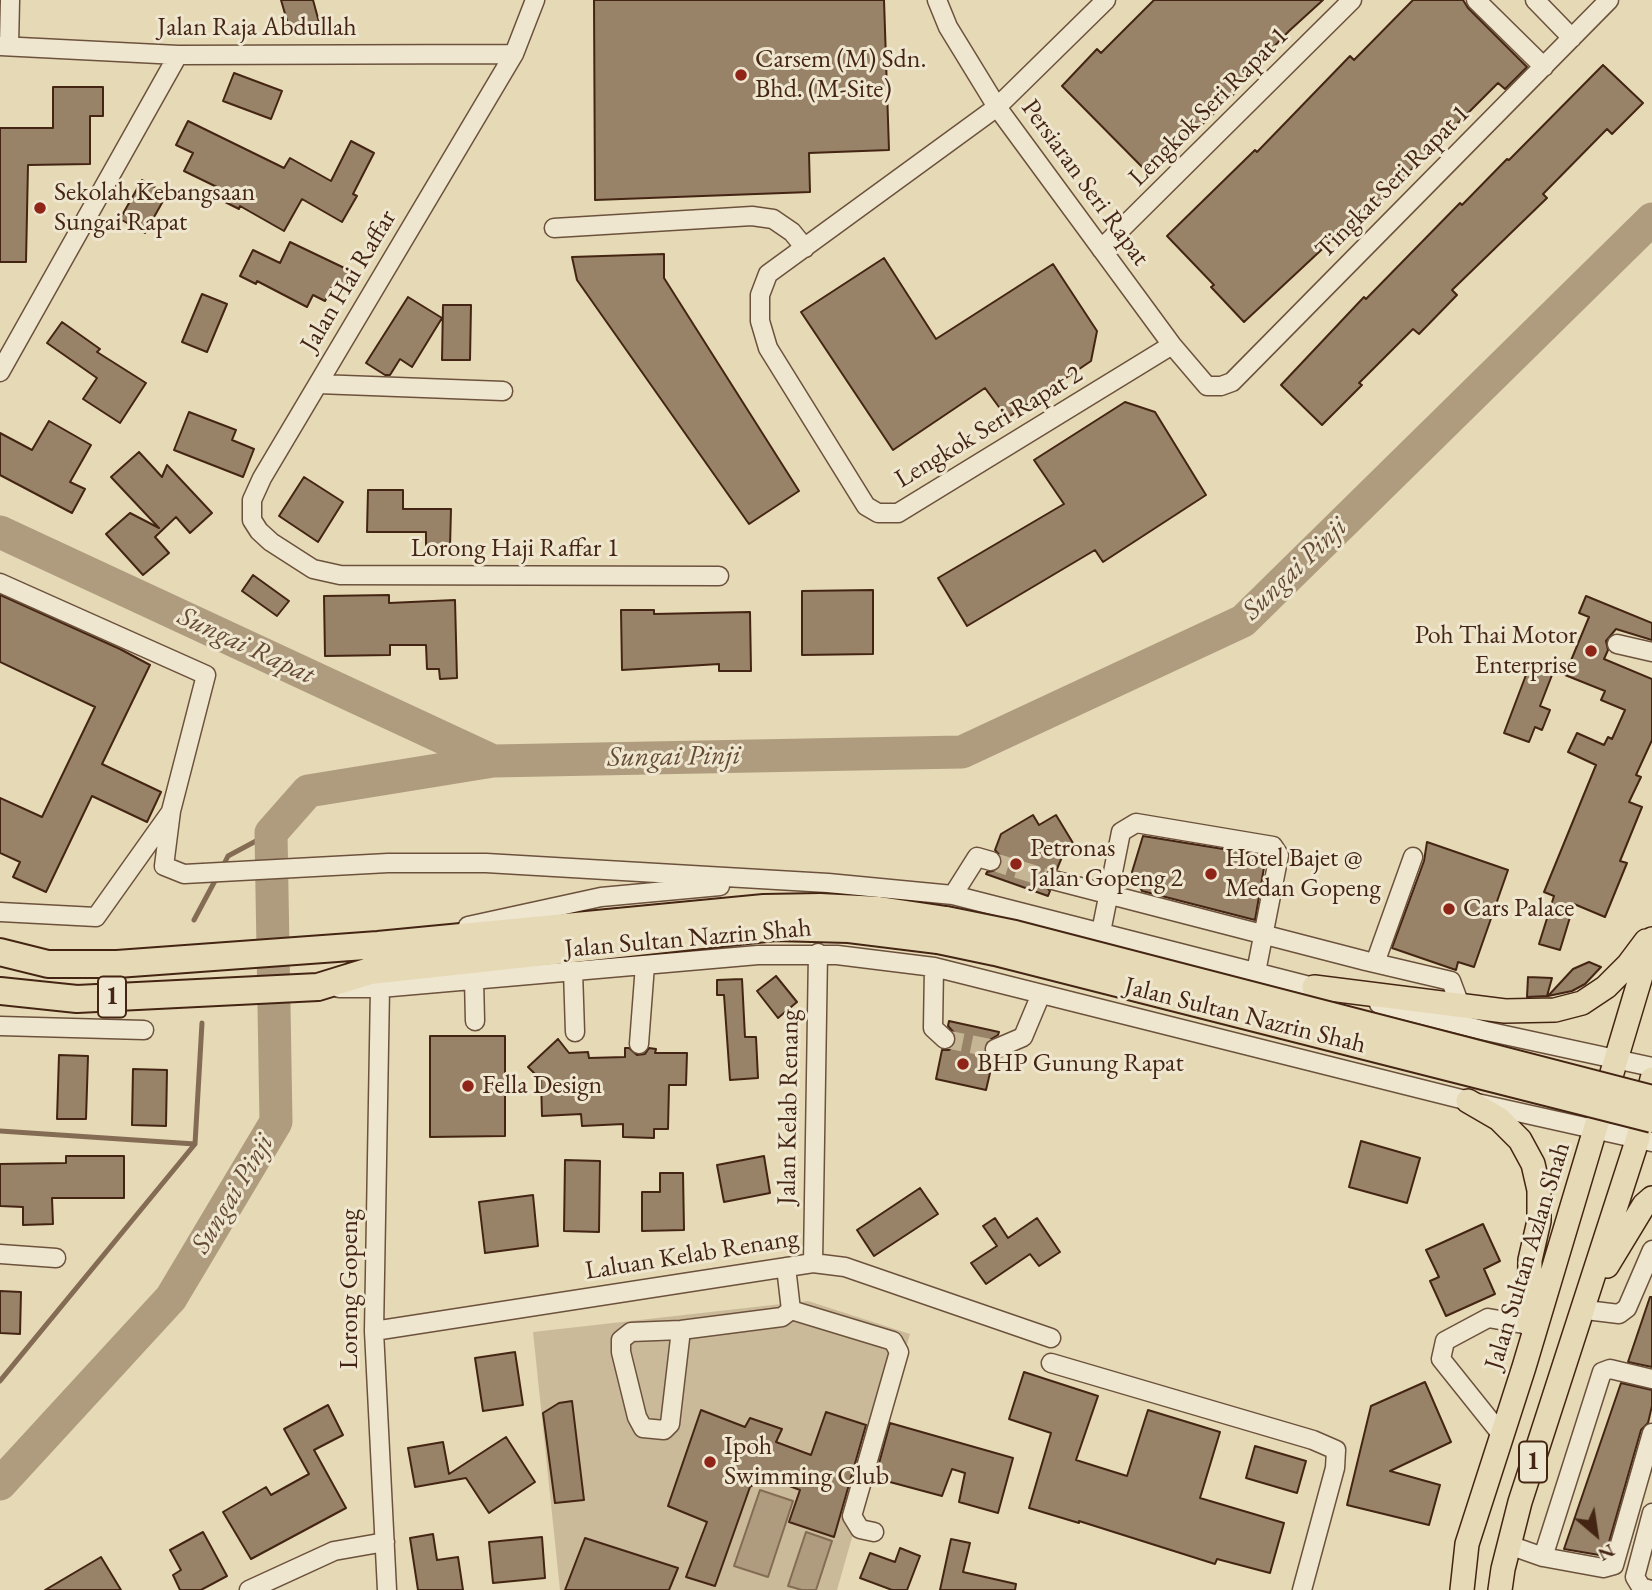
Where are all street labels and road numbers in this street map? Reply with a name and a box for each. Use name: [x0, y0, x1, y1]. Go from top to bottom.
street label: Jalan Raja Abdullah: [157, 12, 357, 44]
street label: Lengkok Seri Rapat 1: [1123, 21, 1295, 193]
street label: Persiaran Seri Rapat: [1014, 94, 1156, 272]
street label: Tingkat Seri Rapat 1: [1309, 98, 1477, 266]
street label: Jalan Hai Raffar: [294, 204, 404, 358]
street label: Lengkok Seri Rapat 2: [890, 359, 1088, 495]
street label: Lorong Haji Raffar 1: [411, 533, 619, 565]
street label: Jalan Sultan Nazrin Shah: [563, 913, 813, 965]
street label: Jalan Sultan Nazrin Shah: [1121, 971, 1369, 1061]
road number: 1: [98, 976, 126, 1017]
street label: Jalan Kelab Renang: [772, 1009, 806, 1205]
street label: Jalan Sultan Azlan Shah: [1479, 1138, 1577, 1374]
street label: Lorong Gopeng: [334, 1209, 366, 1369]
street label: Laluan Kelab Renang: [583, 1223, 801, 1287]
road number: 1: [1519, 1442, 1547, 1482]

